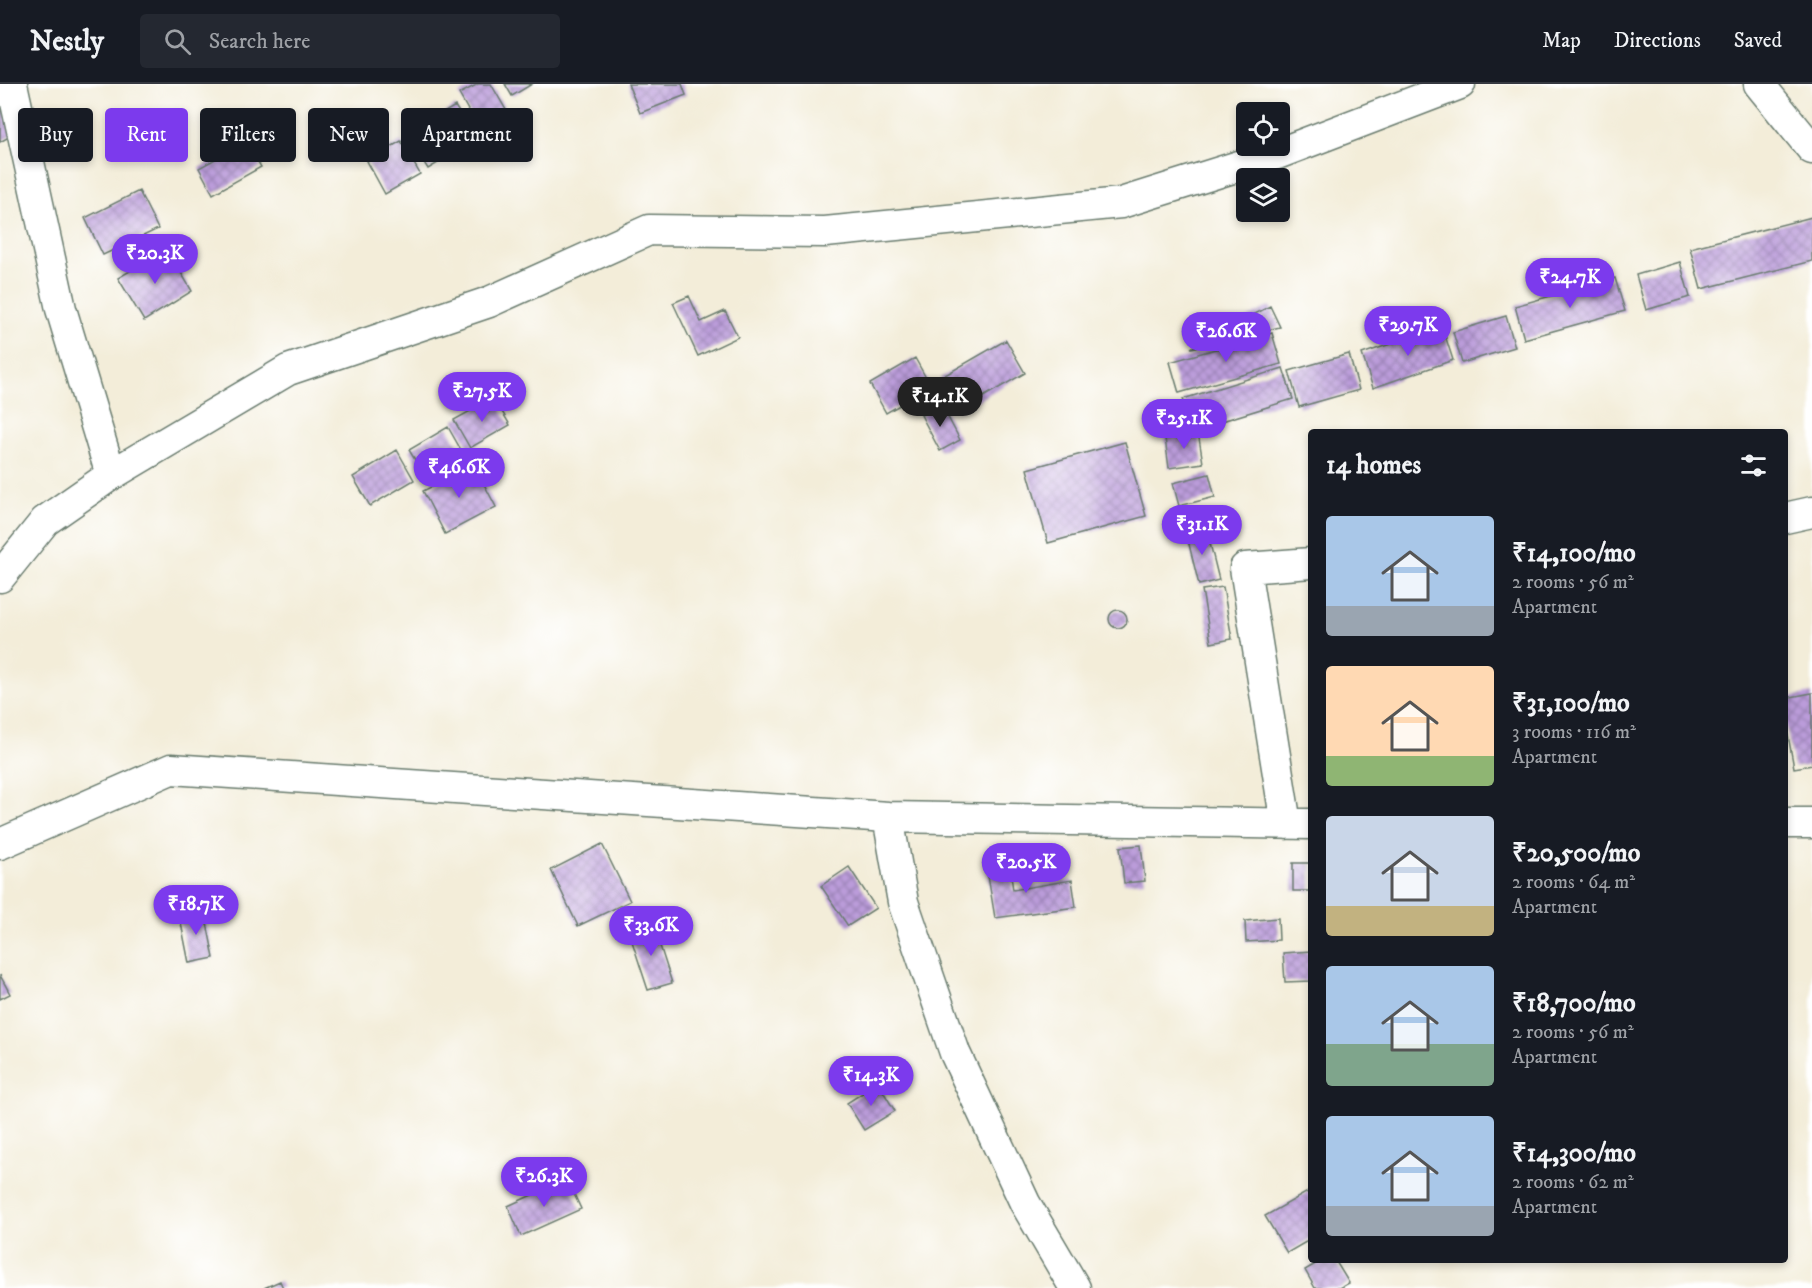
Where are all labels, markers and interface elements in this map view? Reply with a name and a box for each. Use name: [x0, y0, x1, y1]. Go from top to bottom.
search box: [140, 14, 560, 68]
text: Nestly: [30, 24, 104, 59]
icon: search: [161, 25, 194, 58]
text: Search here: [209, 28, 310, 55]
text: Map: [1542, 28, 1581, 54]
text: Directions: [1614, 28, 1701, 54]
text: Saved: [1734, 28, 1782, 54]
map controls: [1236, 102, 1290, 222]
button: locate: [1236, 102, 1290, 156]
chip: Buy: [18, 108, 93, 162]
chip: Rent: [105, 108, 188, 162]
chip: Filters: [200, 108, 296, 162]
chip: New: [308, 108, 389, 162]
chip: Apartment: [401, 108, 533, 162]
button: layers: [1236, 168, 1290, 222]
pin: ₹20.3K: [106, 234, 204, 285]
text: ₹20.3K: [126, 241, 184, 266]
pin: ₹24.7K: [1521, 258, 1619, 309]
text: ₹24.7K: [1539, 265, 1601, 290]
pin: ₹29.7K: [1359, 306, 1457, 357]
pin: ₹26.6K: [1177, 312, 1275, 363]
text: ₹29.7K: [1378, 313, 1438, 338]
text: ₹26.6K: [1196, 319, 1256, 344]
pin: ₹27.5K: [433, 372, 531, 423]
pin: ₹14.1K: [891, 377, 989, 428]
text: ₹27.5K: [452, 379, 512, 404]
text: ₹14.1K: [912, 384, 968, 409]
pin: ₹25.1K: [1135, 399, 1233, 450]
text: ₹25.1K: [1156, 406, 1212, 431]
pin: ₹46.6K: [410, 448, 508, 499]
text: 14 homes: [1326, 449, 1421, 482]
icon: filters: [1737, 449, 1770, 482]
text: ₹46.6K: [428, 455, 490, 480]
pin: ₹31.1K: [1153, 505, 1251, 556]
text: ₹31.1K: [1176, 512, 1228, 537]
text: ₹14,100/mo: [1512, 537, 1636, 570]
icon: home: [1374, 540, 1446, 612]
text: 2 rooms · 56 m²: [1512, 570, 1634, 595]
text: Apartment: [1512, 595, 1597, 620]
text: ₹31,100/mo: [1512, 687, 1630, 720]
icon: home: [1374, 690, 1446, 762]
text: 3 rooms · 116 m²: [1512, 720, 1636, 745]
text: Apartment: [1512, 745, 1597, 770]
text: ₹20,500/mo: [1512, 837, 1640, 870]
icon: home: [1374, 840, 1446, 912]
pin: ₹20.5K: [977, 843, 1075, 894]
text: ₹20.5K: [996, 850, 1056, 875]
text: 2 rooms · 64 m²: [1512, 870, 1635, 895]
pin: ₹18.7K: [147, 885, 245, 936]
text: ₹18.7K: [168, 892, 224, 917]
text: Apartment: [1512, 895, 1597, 920]
pin: ₹33.6K: [602, 906, 700, 957]
text: ₹33.6K: [623, 913, 679, 938]
text: ₹18,700/mo: [1512, 987, 1636, 1020]
icon: home: [1374, 990, 1446, 1062]
text: 2 rooms · 56 m²: [1512, 1020, 1634, 1045]
text: Apartment: [1512, 1045, 1597, 1070]
pin: ₹14.3K: [822, 1056, 920, 1107]
text: ₹14.3K: [842, 1063, 900, 1088]
text: ₹14,300/mo: [1512, 1137, 1636, 1170]
icon: home: [1374, 1140, 1446, 1212]
pin: ₹26.3K: [495, 1157, 593, 1208]
text: ₹26.3K: [515, 1164, 573, 1189]
text: 2 rooms · 62 m²: [1512, 1170, 1634, 1195]
text: Apartment: [1512, 1195, 1597, 1220]

